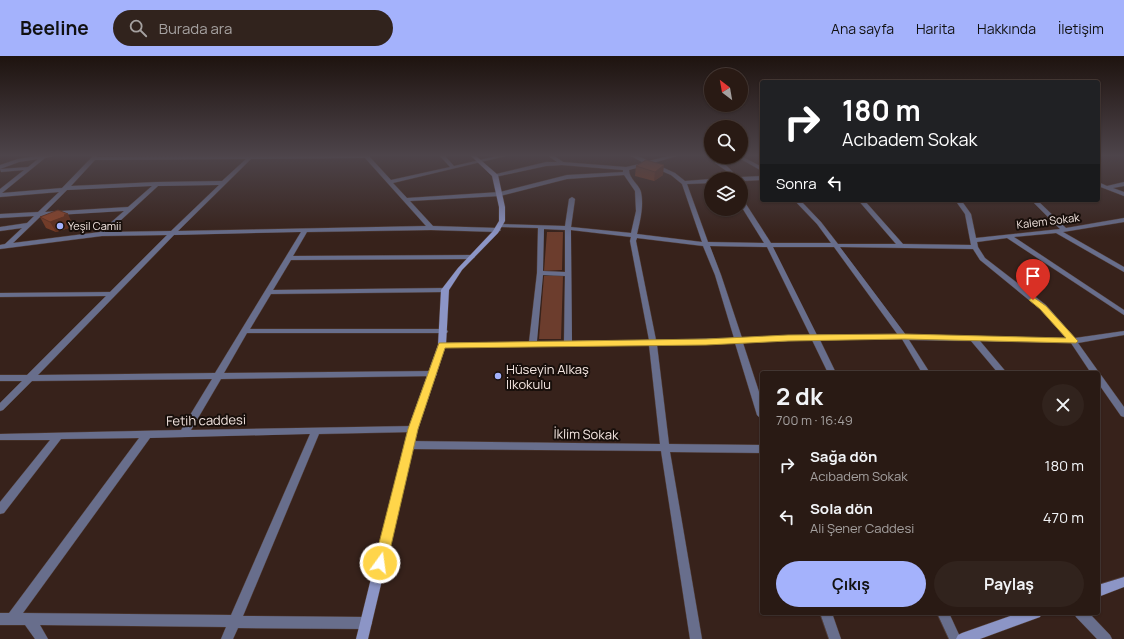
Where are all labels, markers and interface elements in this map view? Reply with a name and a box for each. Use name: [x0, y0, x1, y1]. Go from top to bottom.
search box: [113, 10, 393, 46]
text: Beeline: [20, 15, 89, 41]
icon: search: [127, 17, 149, 39]
text: Burada ara: [159, 18, 232, 39]
text: Ana sayfa: [831, 19, 894, 38]
text: Harita: [916, 19, 955, 38]
text: Hakkında: [977, 19, 1036, 38]
text: İletişim: [1058, 19, 1104, 38]
north arrow: [704, 68, 748, 112]
map controls: [704, 68, 748, 216]
text: 180 m: [842, 91, 921, 129]
icon: right: [776, 96, 828, 148]
button: search: [704, 120, 748, 164]
text: Acıbadem Sokak: [842, 127, 977, 151]
button: layers: [704, 172, 748, 216]
icon: left: [824, 172, 846, 194]
text: Sonra: [776, 173, 816, 194]
street label: Kalem Sokak: [1016, 209, 1081, 232]
place label: Yeşil Camii: [68, 218, 121, 233]
marker: Yeşil Camii: [55, 221, 65, 231]
pin: [1016, 259, 1050, 300]
icon: arrive: [1022, 265, 1044, 287]
place label: Hüseyin Alkaş İlkokulu: [506, 360, 589, 393]
marker: Hüseyin Alkaş İlkokulu: [493, 371, 503, 381]
text: 2 dk: [776, 379, 823, 412]
button: close: [1042, 384, 1084, 426]
street label: Fetih caddesi: [166, 410, 246, 430]
text: 700 m · 16:49: [776, 411, 853, 429]
street label: İklim Sokak: [553, 424, 619, 444]
text: Sağa dön: [810, 446, 877, 467]
icon: right: [776, 454, 798, 476]
text: 180 m: [1045, 455, 1084, 476]
text: Acıbadem Sokak: [810, 467, 908, 485]
text: Sola dön: [810, 498, 873, 519]
icon: left: [776, 506, 798, 528]
text: 470 m: [1043, 507, 1084, 528]
text: Ali Şener Caddesi: [810, 519, 914, 537]
position arrow: [359, 542, 401, 584]
button: Çıkış: [776, 561, 926, 607]
button: Paylaş: [934, 561, 1084, 607]

